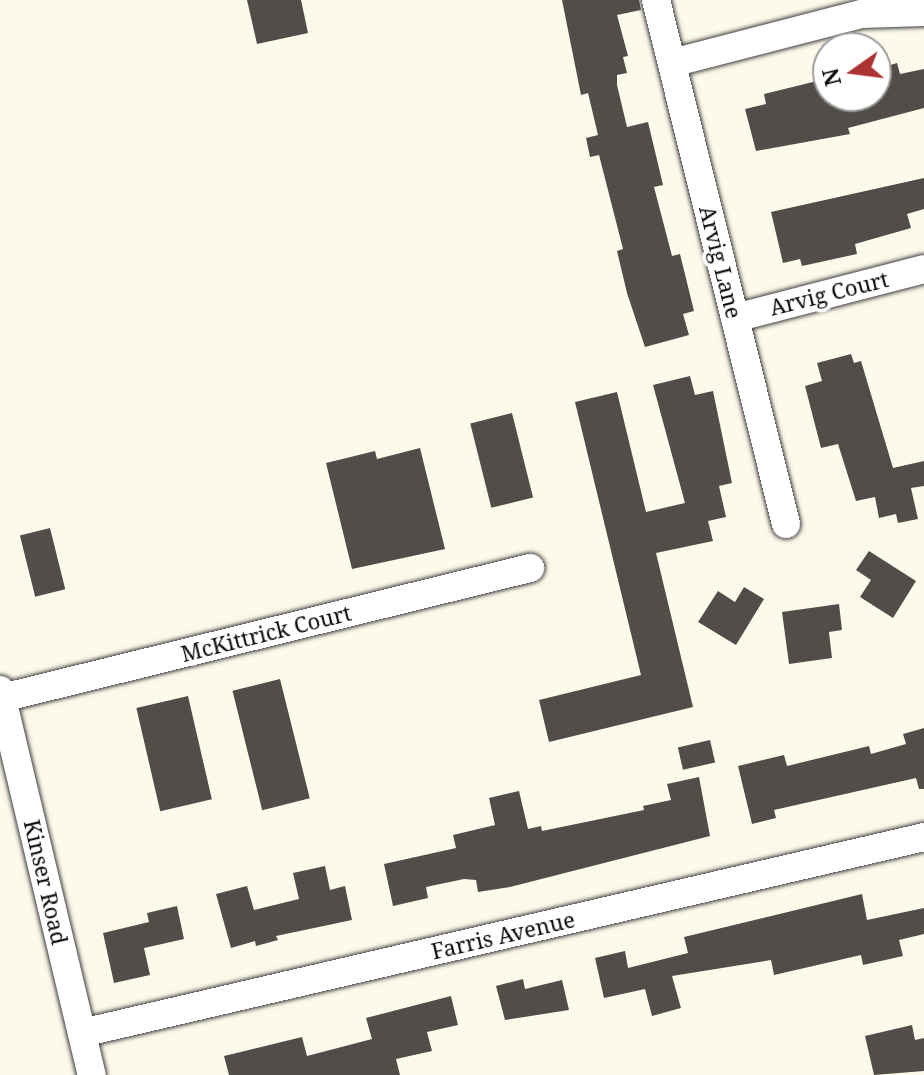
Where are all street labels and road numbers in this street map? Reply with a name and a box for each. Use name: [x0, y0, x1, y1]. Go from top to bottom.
street label: Arvig Lane: [694, 203, 748, 321]
street label: Arvig Court: [767, 265, 891, 321]
street label: McKittrick Court: [178, 599, 354, 667]
street label: Kinser Road: [19, 817, 73, 947]
street label: Farris Avenue: [429, 906, 577, 964]

